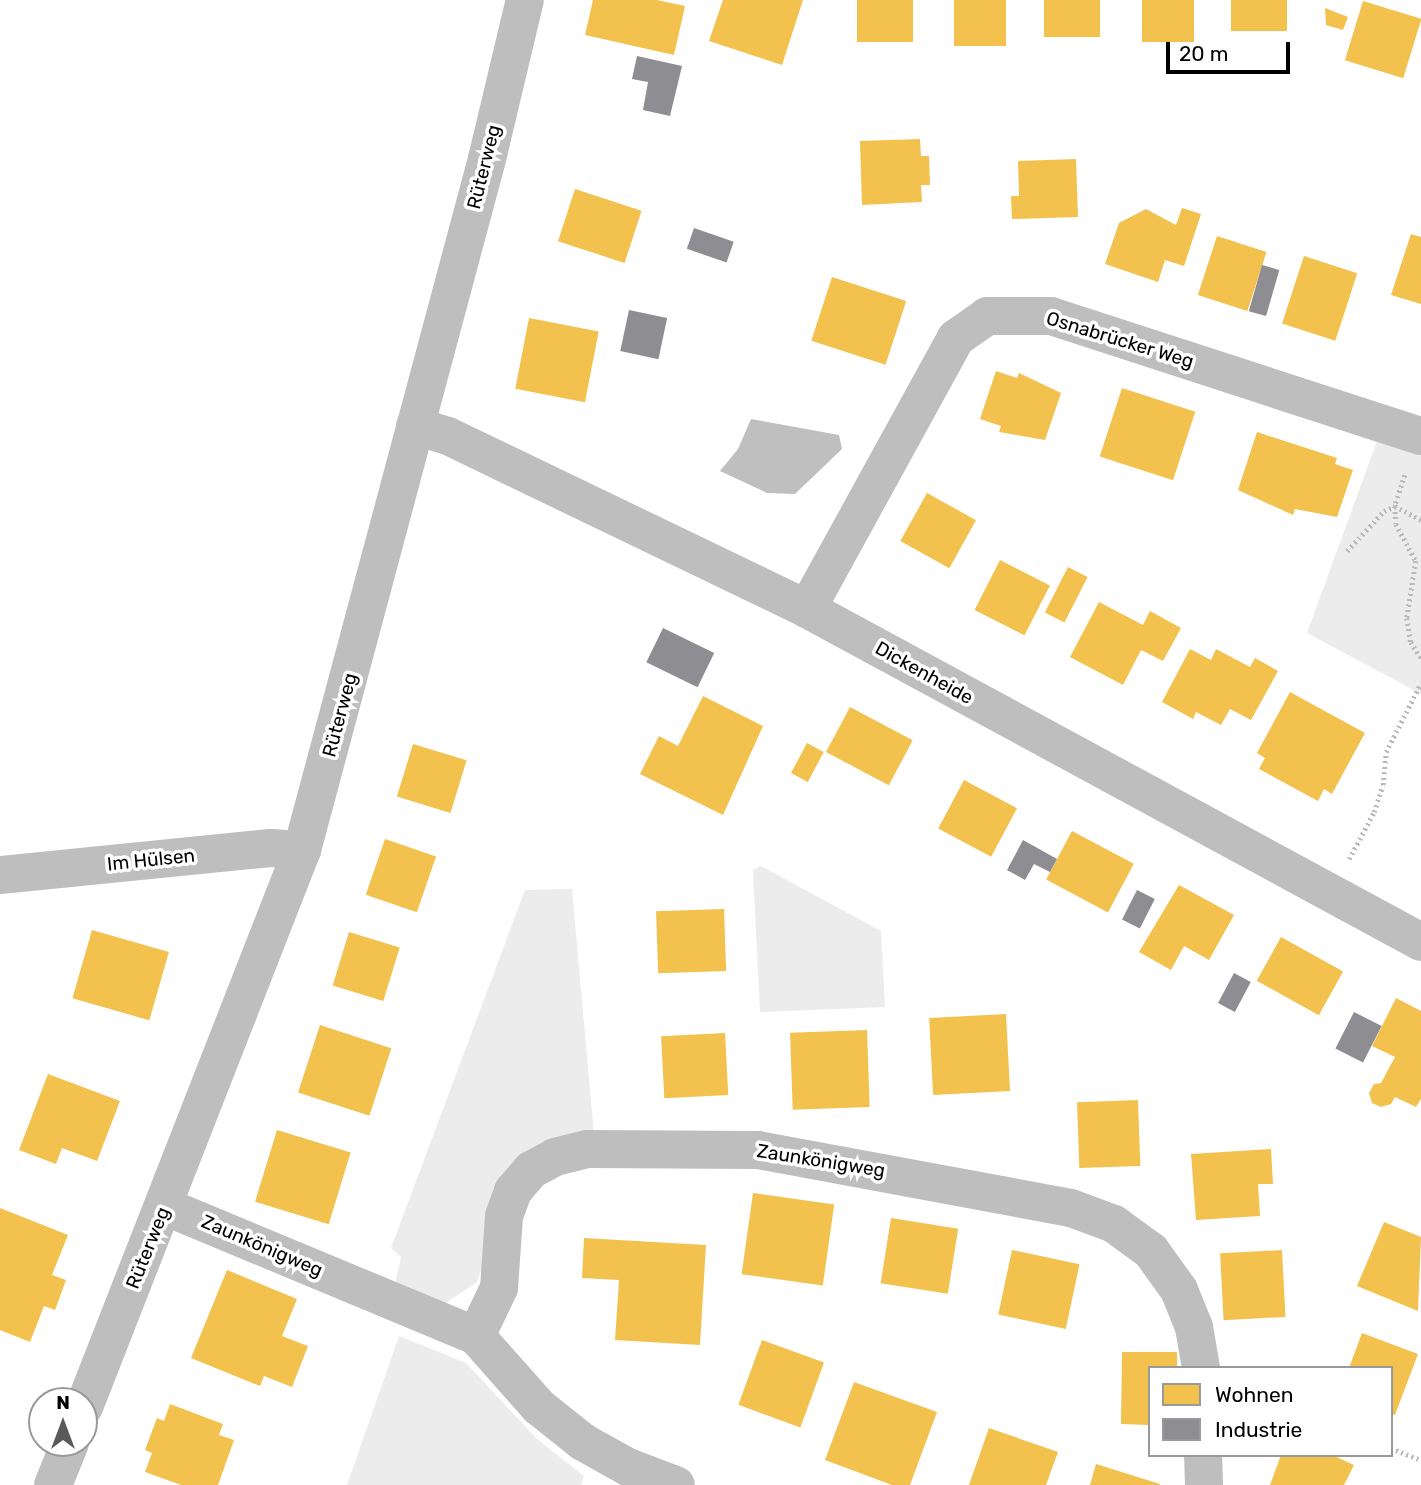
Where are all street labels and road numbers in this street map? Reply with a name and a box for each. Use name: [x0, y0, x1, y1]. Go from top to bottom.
street label: Rüterweg: [463, 122, 505, 212]
street label: Osnabrücker Weg: [1043, 307, 1197, 373]
street label: Dickenheide: [871, 637, 977, 709]
street label: Rüterweg: [318, 670, 362, 760]
street label: Im Hülsen: [106, 844, 196, 876]
street label: Zaunkönigweg: [755, 1140, 887, 1182]
street label: Rüterweg: [121, 1204, 175, 1292]
street label: Zaunkönigweg: [198, 1210, 326, 1282]

